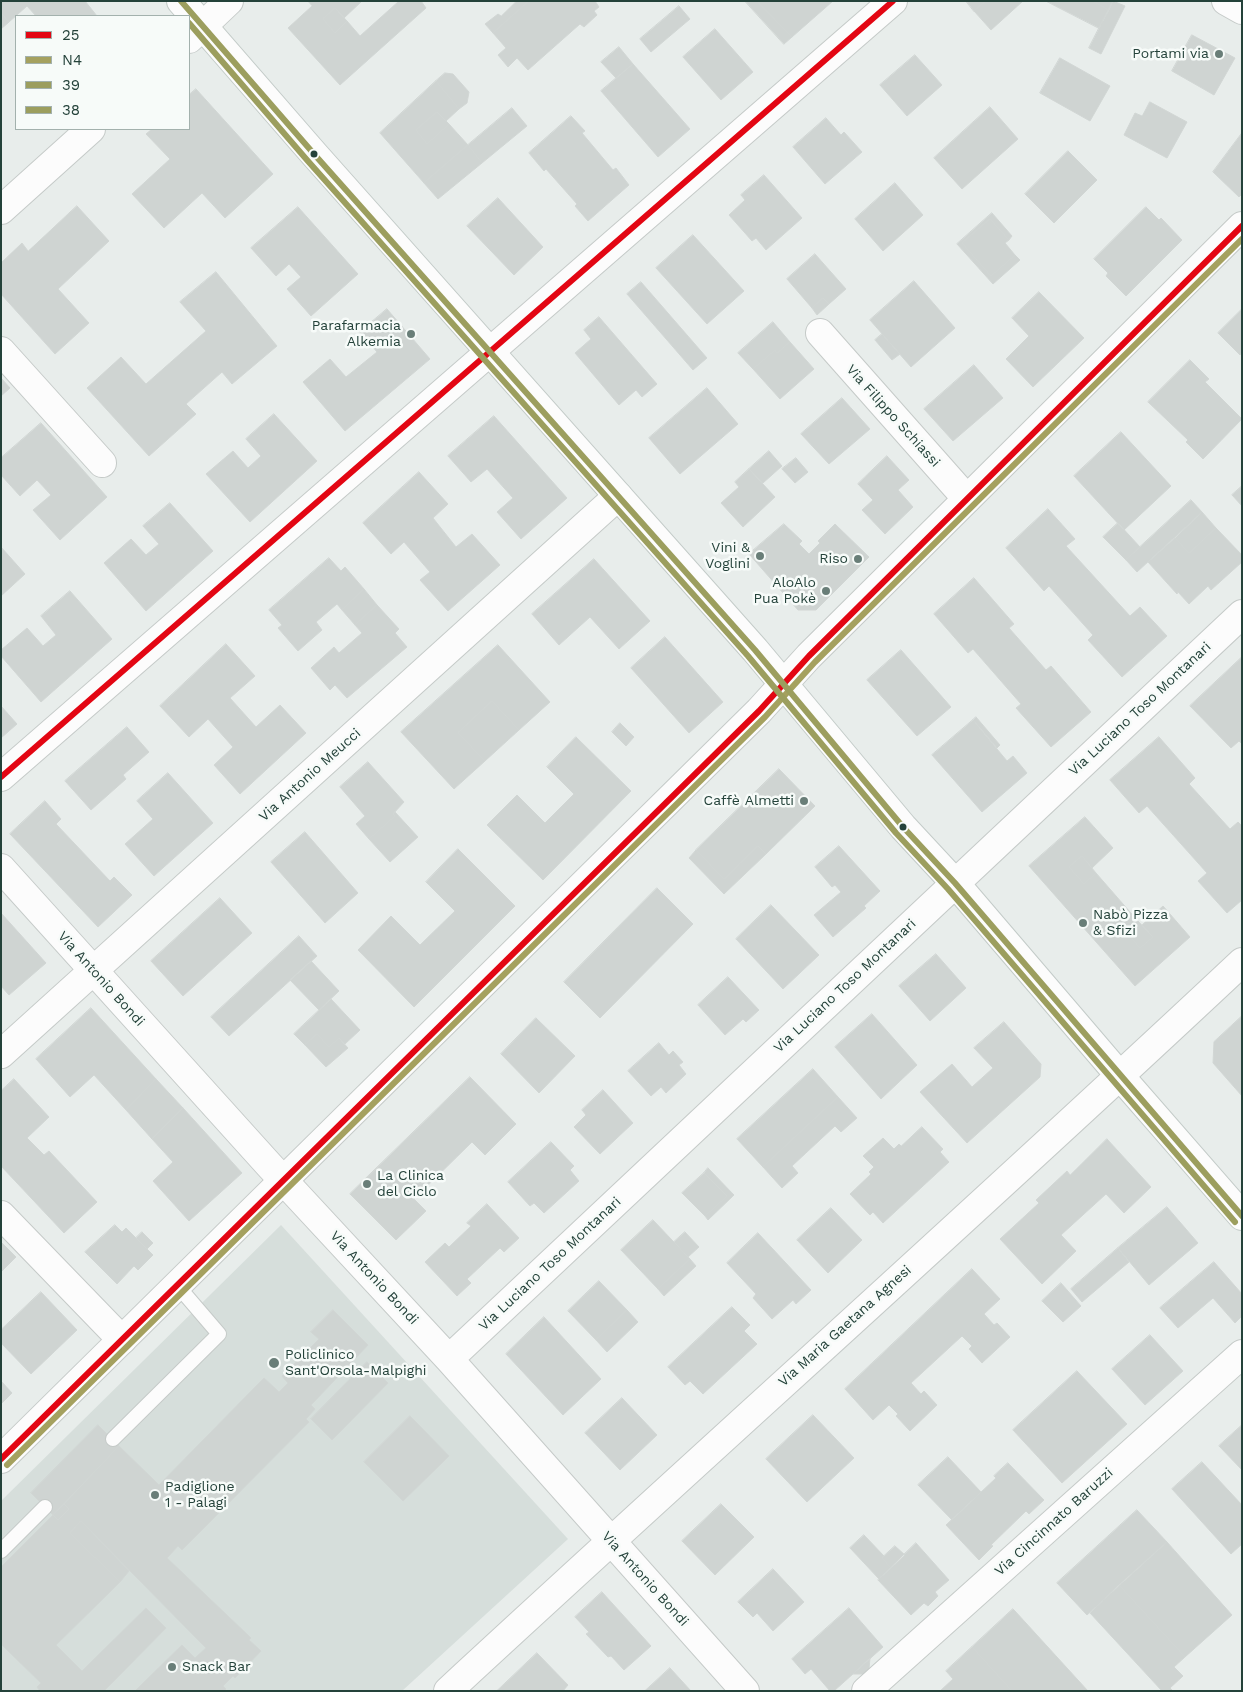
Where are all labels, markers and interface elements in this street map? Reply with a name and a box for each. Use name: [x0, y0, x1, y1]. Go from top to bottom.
legend: [15, 15, 190, 130]
text: 25: [62, 26, 79, 44]
place label: Portami via: [1132, 46, 1209, 62]
marker: Portami via: [1213, 48, 1225, 60]
text: N4: [62, 51, 82, 69]
text: 39: [62, 76, 80, 94]
text: 38: [62, 101, 80, 119]
unlabelled marker: [309, 149, 319, 159]
place label: Parafarmacia Alkemia: [312, 318, 401, 351]
marker: Parafarmacia Alkemia: [405, 328, 417, 340]
street label: Via Filippo Schiassi: [843, 361, 943, 471]
place label: Vini & Voglini: [705, 540, 750, 572]
marker: Vini & Voglini: [754, 550, 766, 562]
place label: Riso: [819, 551, 848, 567]
marker: Riso: [852, 553, 864, 565]
place label: AloAlo Pua Pokè: [754, 575, 816, 608]
marker: AloAlo Pua Pokè: [820, 585, 832, 597]
street label: Via Luciano Toso Montanari: [1065, 639, 1215, 779]
street label: Via Antonio Meucci: [256, 725, 364, 825]
place label: Caffè Almetti: [704, 793, 794, 809]
marker: Caffè Almetti: [798, 795, 810, 807]
unlabelled marker: [898, 822, 908, 832]
place label: Nabò Pizza & Sfizi: [1093, 907, 1168, 940]
street label: Via Luciano Toso Montanari: [770, 916, 920, 1056]
marker: Nabò Pizza & Sfizi: [1077, 917, 1089, 929]
street label: Via Antonio Bondi: [54, 928, 148, 1030]
place label: La Clinica del Ciclo: [377, 1168, 444, 1200]
marker: La Clinica del Ciclo: [361, 1178, 373, 1190]
street label: Via Luciano Toso Montanari: [475, 1194, 625, 1334]
street label: Via Antonio Bondi: [326, 1228, 422, 1328]
street label: Via Maria Gaetana Agnesi: [775, 1262, 915, 1390]
place label: Policlinico Sant'Orsola-Malpighi: [285, 1347, 427, 1380]
marker: Policlinico Sant'Orsola-Malpighi: [267, 1356, 281, 1370]
street label: Via Cincinnato Baruzzi: [991, 1465, 1117, 1579]
place label: Padiglione 1 - Palagi: [165, 1479, 235, 1511]
marker: Padiglione 1 - Palagi: [149, 1489, 161, 1501]
street label: Via Antonio Bondi: [598, 1528, 692, 1630]
place label: Snack Bar: [182, 1659, 251, 1675]
marker: Snack Bar: [166, 1661, 178, 1673]

